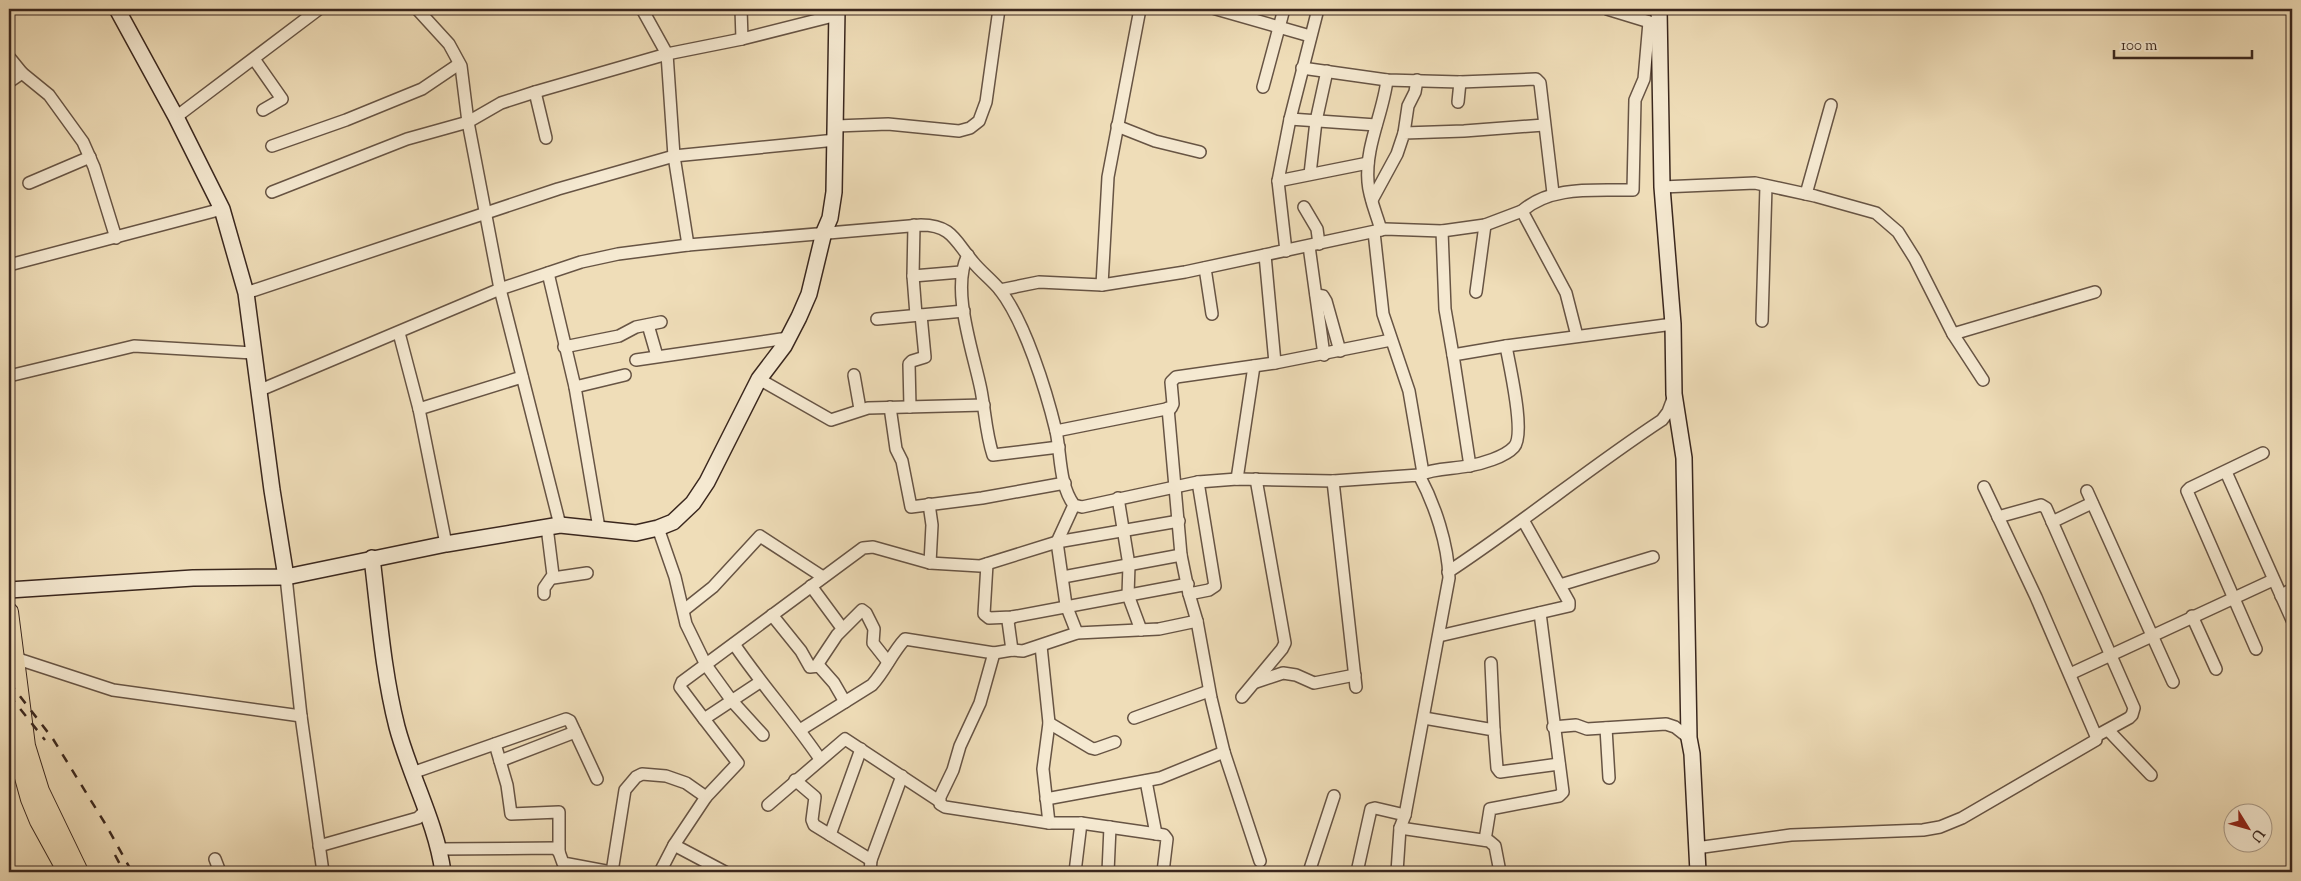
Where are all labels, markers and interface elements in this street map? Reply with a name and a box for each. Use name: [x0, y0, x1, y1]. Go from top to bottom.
scale bar: [2114, 28, 2251, 60]
text: 100 m: [2121, 36, 2158, 57]
north arrow: [2224, 804, 2274, 854]
text: U: [2245, 824, 2268, 846]

